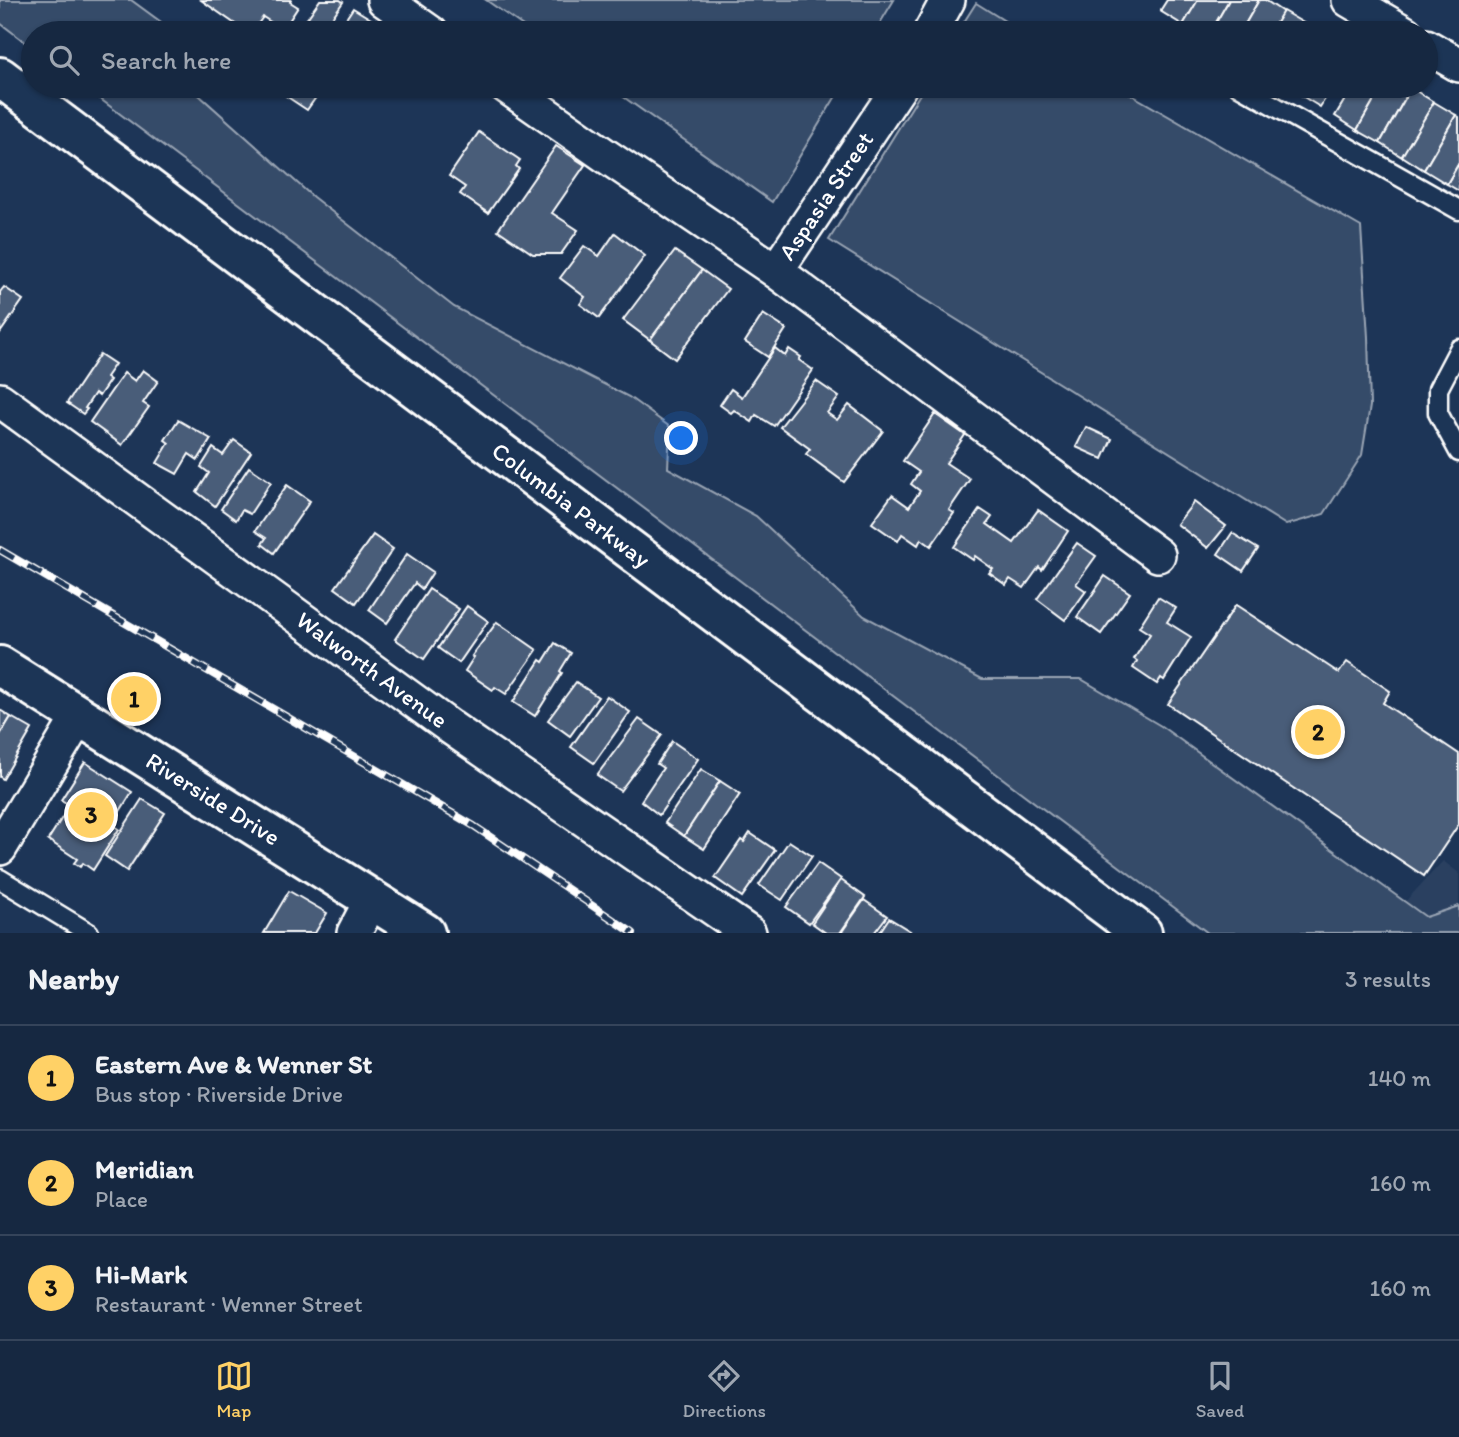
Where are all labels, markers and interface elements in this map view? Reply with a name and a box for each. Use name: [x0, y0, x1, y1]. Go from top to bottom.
search box: [21, 21, 1438, 98]
icon: search: [45, 41, 83, 79]
text: Search here: [101, 44, 231, 76]
street label: Aspasia Street: [772, 126, 879, 265]
your location: [664, 421, 698, 455]
street label: Columbia Parkway: [486, 436, 656, 574]
street label: Walworth Avenue: [291, 605, 454, 734]
pin: 1: [111, 673, 157, 725]
pin: 2: [1295, 706, 1341, 758]
street label: Riverside Drive: [141, 746, 286, 851]
pin: 3: [68, 789, 114, 841]
text: Nearby: [28, 960, 119, 997]
text: 3 results: [1345, 965, 1431, 993]
text: Eastern Ave & Wenner St: [95, 1048, 372, 1080]
text: 1: [46, 1064, 56, 1092]
text: 140 m: [1368, 1064, 1431, 1092]
text: Bus stop · Riverside Drive: [95, 1080, 343, 1108]
text: Meridian: [95, 1153, 194, 1185]
text: 2: [45, 1169, 57, 1197]
text: 160 m: [1369, 1169, 1431, 1197]
text: Place: [95, 1185, 148, 1213]
text: Hi-Mark: [95, 1258, 187, 1290]
text: 3: [45, 1274, 57, 1302]
text: 160 m: [1369, 1274, 1431, 1302]
text: Restaurant · Wenner Street: [95, 1290, 363, 1318]
tab: Map: [215, 1357, 253, 1422]
tab: Directions: [682, 1357, 766, 1422]
tab: Saved: [1196, 1357, 1244, 1422]

